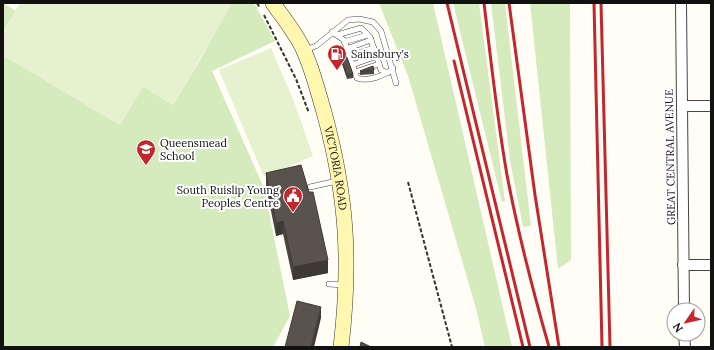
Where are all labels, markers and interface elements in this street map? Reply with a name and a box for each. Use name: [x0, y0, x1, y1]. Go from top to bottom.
fuel station icon: Sainsbury's: [326, 43, 348, 71]
place label: Sainsbury's: [351, 47, 409, 61]
street label: GREAT CENTRAL AVENUE: [662, 89, 678, 225]
street label: VICTORIA ROAD: [321, 124, 350, 211]
place label: Queensmead School: [160, 136, 227, 163]
school or university icon: Queensmead School: [135, 138, 157, 166]
place label: South Ruislip Young Peoples Centre: [177, 183, 280, 210]
public building icon: South Ruislip Young Peoples Centre: [282, 185, 304, 213]
north arrow: [666, 302, 706, 342]
text: N: [669, 320, 686, 335]

